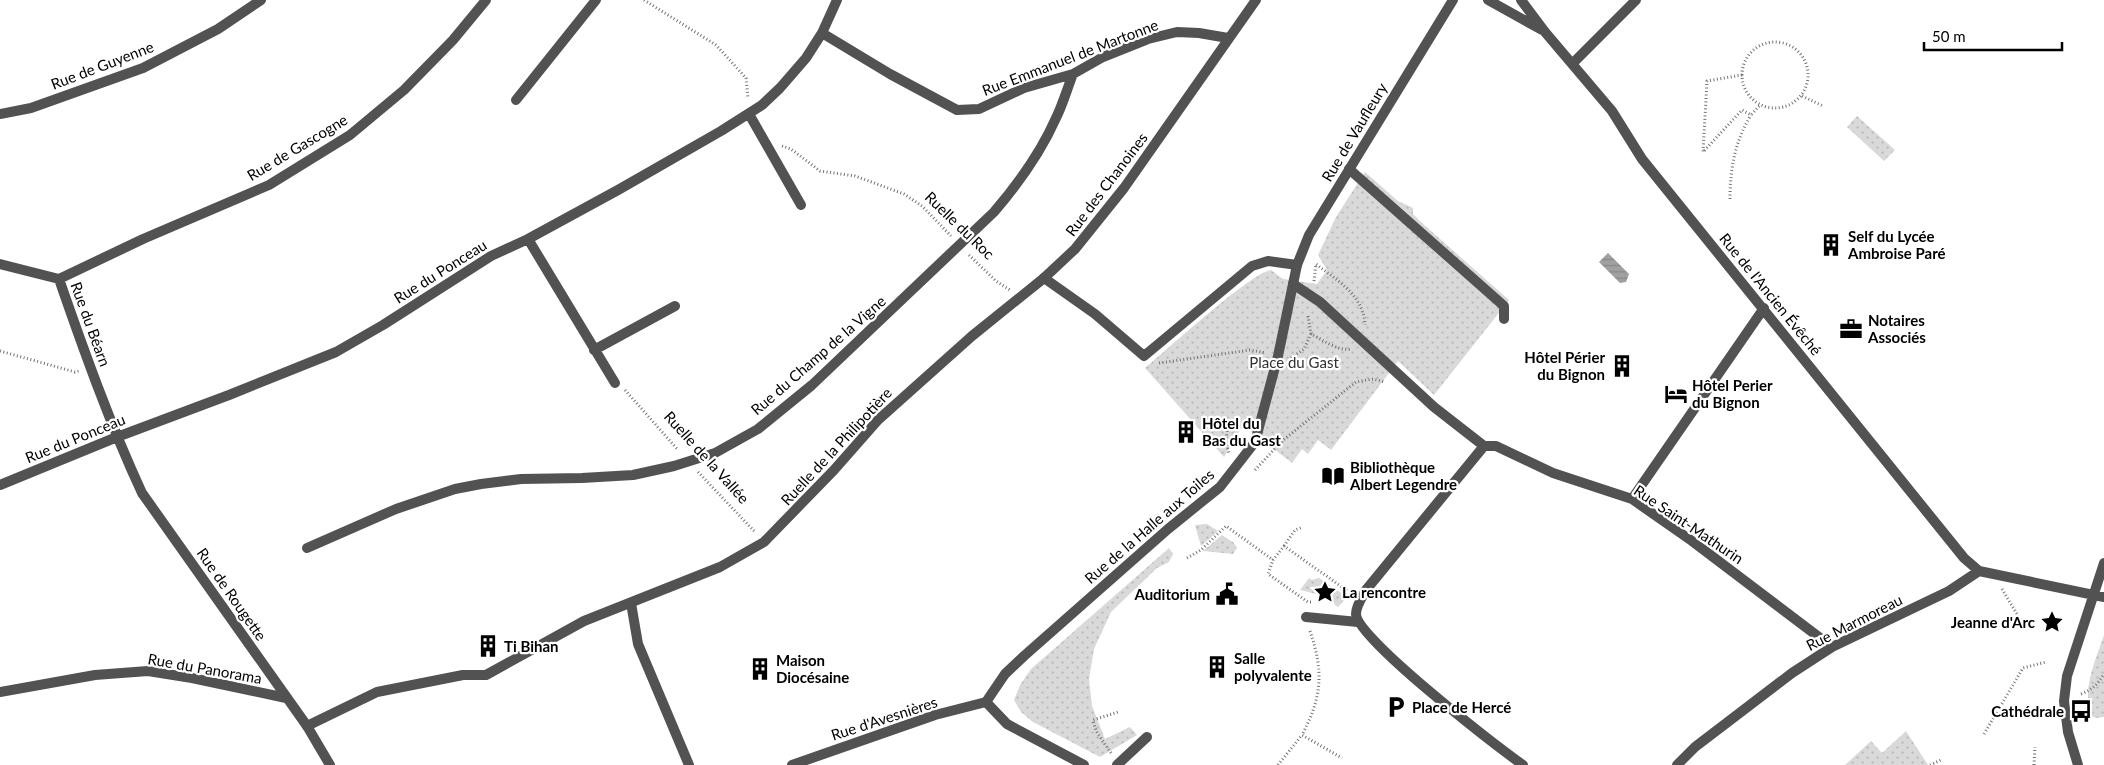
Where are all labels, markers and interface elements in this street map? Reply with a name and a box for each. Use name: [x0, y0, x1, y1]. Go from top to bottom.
street label: Rue Emmanuel de Martonne: [979, 15, 1161, 99]
scale bar: [1924, 20, 2062, 52]
text: 50 m: [1932, 27, 1966, 45]
street label: Rue de Guyenne: [48, 37, 156, 93]
street label: Rue de Vaufleury: [1317, 79, 1391, 185]
street label: Rue de Gascogne: [244, 110, 350, 184]
street label: Rue des Chanoines: [1061, 129, 1151, 239]
street label: Ruelle du Roc: [922, 187, 998, 263]
place label: Self du Lycée Ambroise Paré: [1847, 227, 1946, 262]
street label: Rue de l'Ancien Évêché: [1716, 229, 1826, 359]
building icon: Self du Lycée Ambroise Paré: [1818, 232, 1844, 258]
street label: Rue du Ponceau: [390, 235, 490, 307]
street label: Rue du Béarn: [67, 279, 115, 369]
street label: Rue du Champ de la Vigne: [747, 292, 889, 418]
place label: Notaires Associés: [1867, 311, 1926, 346]
office icon: Notaires Associés: [1838, 316, 1864, 342]
place label: Hôtel Périer du Bignon: [1524, 348, 1605, 383]
park label: Place du Gast: [1249, 353, 1339, 371]
building icon: Hôtel Périer du Bignon: [1609, 353, 1635, 379]
place label: Hôtel Perier du Bignon: [1692, 376, 1773, 411]
hotel icon: Hôtel Perier du Bignon: [1663, 381, 1689, 407]
street label: Ruelle de la Philipotière: [777, 383, 895, 509]
street label: Ruelle de la Vallée: [661, 407, 753, 507]
street label: Rue du Ponceau: [22, 410, 128, 466]
place label: Hôtel du Bas du Gast: [1202, 414, 1281, 449]
building icon: Hôtel du Bas du Gast: [1173, 419, 1199, 445]
place label: Bibliothèque Albert Legendre: [1349, 458, 1457, 493]
library icon: Bibliothèque Albert Legendre: [1320, 463, 1346, 489]
street label: Rue de la Halle aux Toiles: [1081, 465, 1217, 587]
street label: Rue Saint-Mathurin: [1631, 481, 1747, 567]
street label: Rue de Rougette: [193, 544, 271, 644]
place icon: La rencontre: [1312, 579, 1338, 605]
public building icon: Auditorium: [1214, 581, 1240, 607]
place label: La rencontre: [1342, 583, 1426, 601]
place label: Auditorium: [1133, 585, 1210, 603]
street label: Rue Marmoreau: [1803, 590, 1905, 654]
place icon: Jeanne d'Arc: [2039, 609, 2065, 635]
place label: Jeanne d'Arc: [1951, 613, 2035, 631]
building icon: Ti Bihan: [475, 633, 501, 659]
place label: Ti Bihan: [504, 637, 558, 655]
street label: Rue du Panorama: [147, 649, 263, 687]
place label: Salle polyvalente: [1234, 649, 1312, 684]
place label: Maison Diocésaine: [776, 651, 849, 686]
building icon: Salle polyvalente: [1204, 654, 1230, 680]
building icon: Maison Diocésaine: [747, 656, 773, 682]
street label: Rue d'Avesnières: [829, 692, 939, 744]
parking icon: Place de Hercé: [1383, 694, 1409, 720]
place label: Place de Hercé: [1412, 698, 1511, 716]
bus stop icon: Cathédrale: [2068, 698, 2094, 724]
place label: Cathédrale: [1991, 702, 2064, 720]

